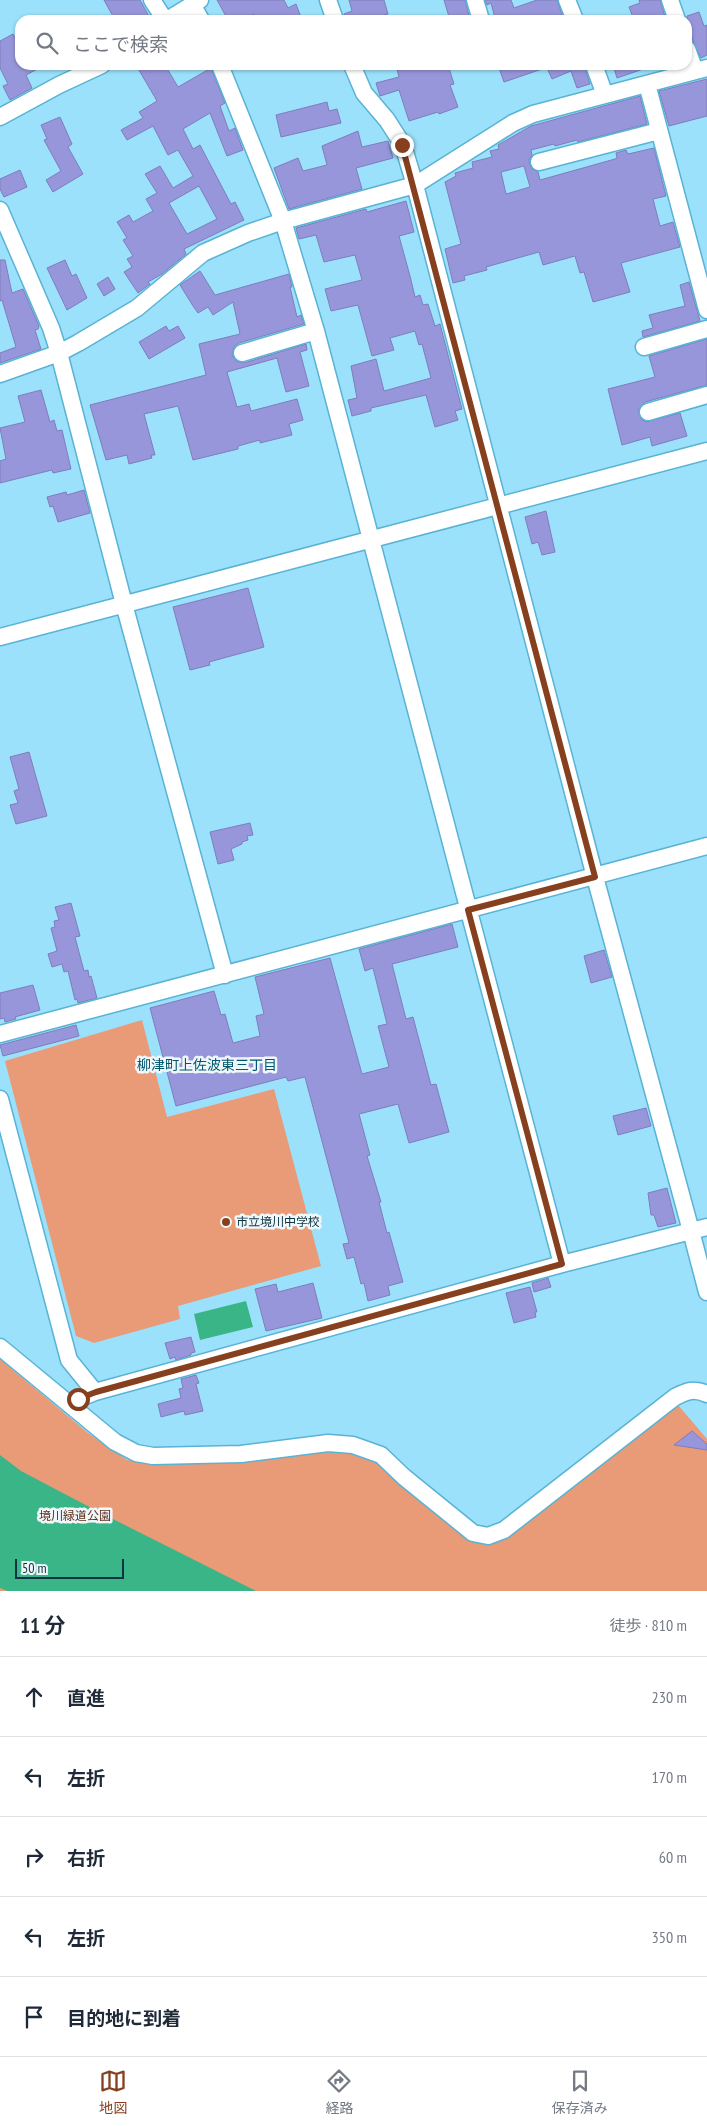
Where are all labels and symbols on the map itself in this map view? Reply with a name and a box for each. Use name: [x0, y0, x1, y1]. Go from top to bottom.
route end: [391, 134, 414, 157]
district label: 柳津町上佐波東三丁目: [137, 1056, 277, 1074]
place label: 市立境川中学校: [236, 1214, 320, 1229]
marker: 市立境川中学校: [220, 1216, 232, 1228]
route start: [67, 1388, 90, 1411]
park label: 境川緑道公園: [39, 1508, 111, 1523]
scale bar: [15, 1556, 124, 1579]

